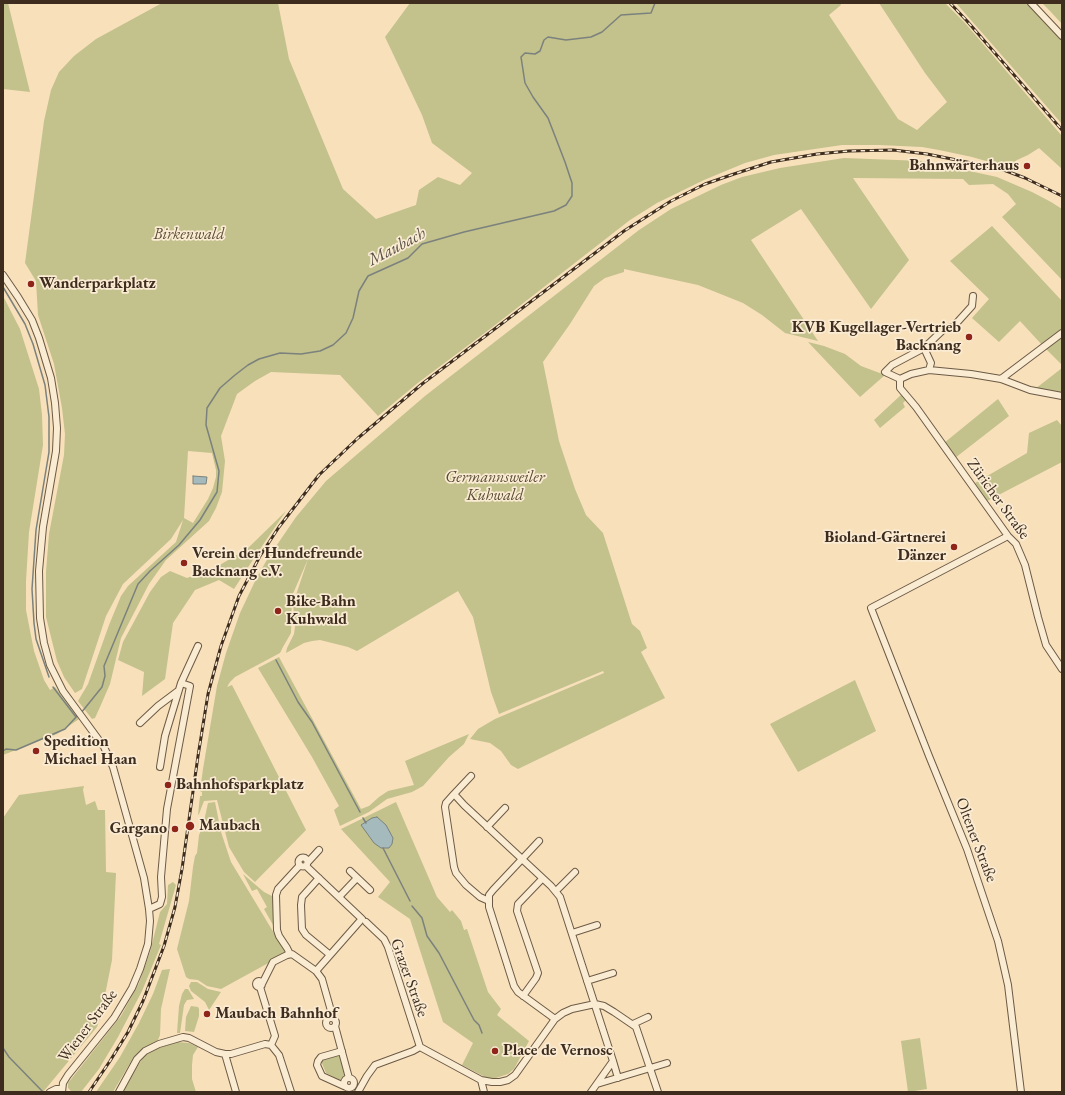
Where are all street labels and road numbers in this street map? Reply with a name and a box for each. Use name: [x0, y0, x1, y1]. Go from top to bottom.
street label: Züricher Straße: [962, 455, 1034, 543]
street label: Oltener Straße: [951, 795, 1001, 885]
street label: Grazer Straße: [386, 936, 432, 1020]
street label: Wiener Straße: [54, 986, 122, 1066]

